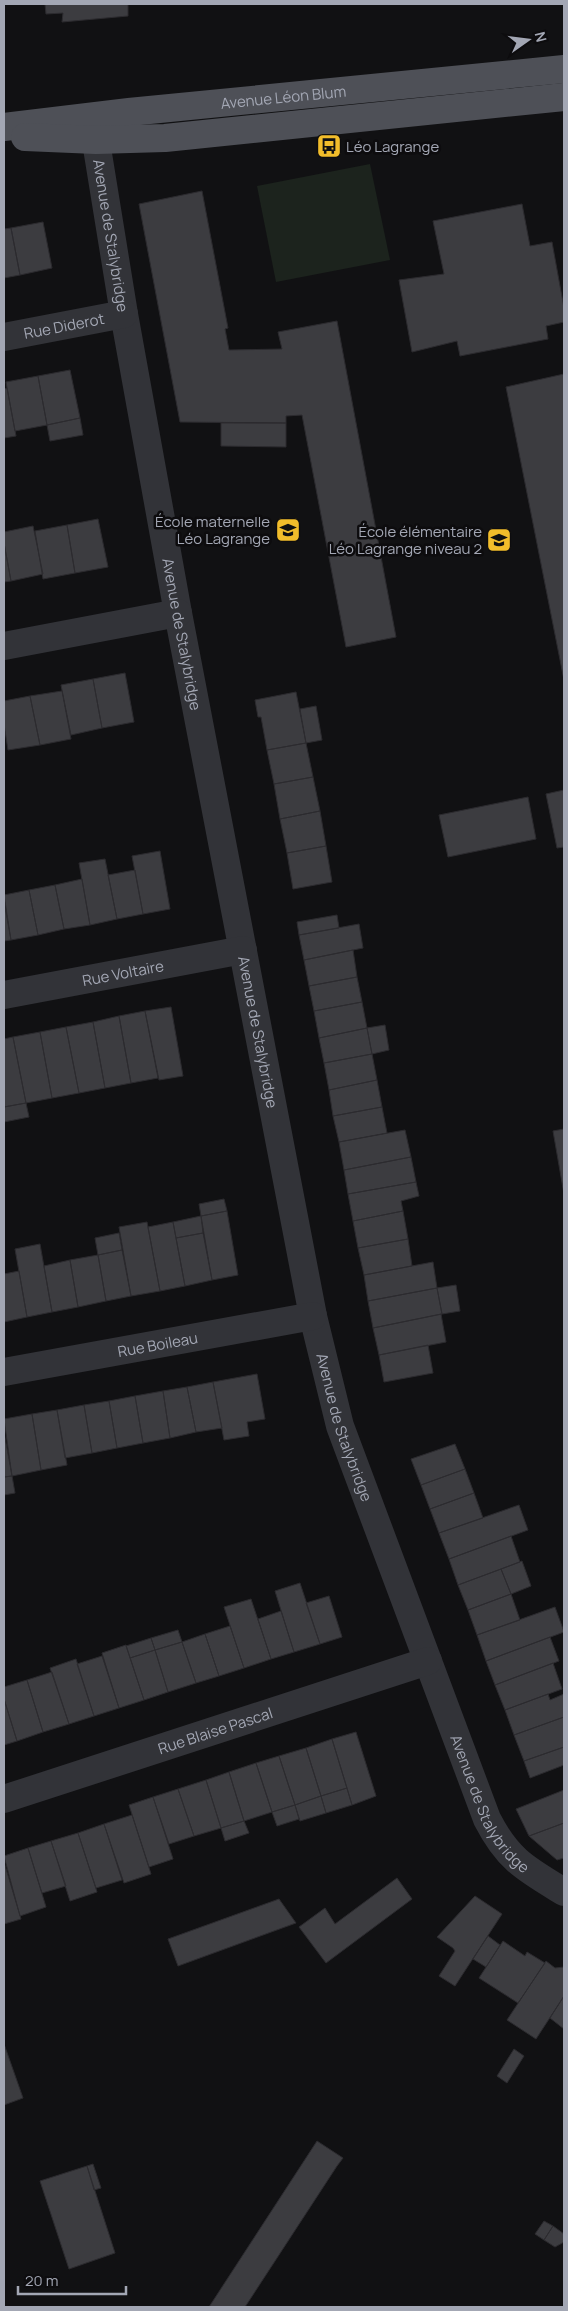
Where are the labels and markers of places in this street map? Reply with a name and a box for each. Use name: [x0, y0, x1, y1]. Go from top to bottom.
bus stop icon: Léo Lagrange: [316, 133, 342, 159]
place label: Léo Lagrange: [346, 136, 439, 157]
place label: École maternelle Léo Lagrange: [155, 511, 270, 549]
school or university icon: École maternelle Léo Lagrange: [275, 517, 301, 543]
place label: École élémentaire Léo Lagrange niveau 2: [329, 521, 482, 559]
school or university icon: École élémentaire Léo Lagrange niveau 2: [486, 527, 512, 553]

